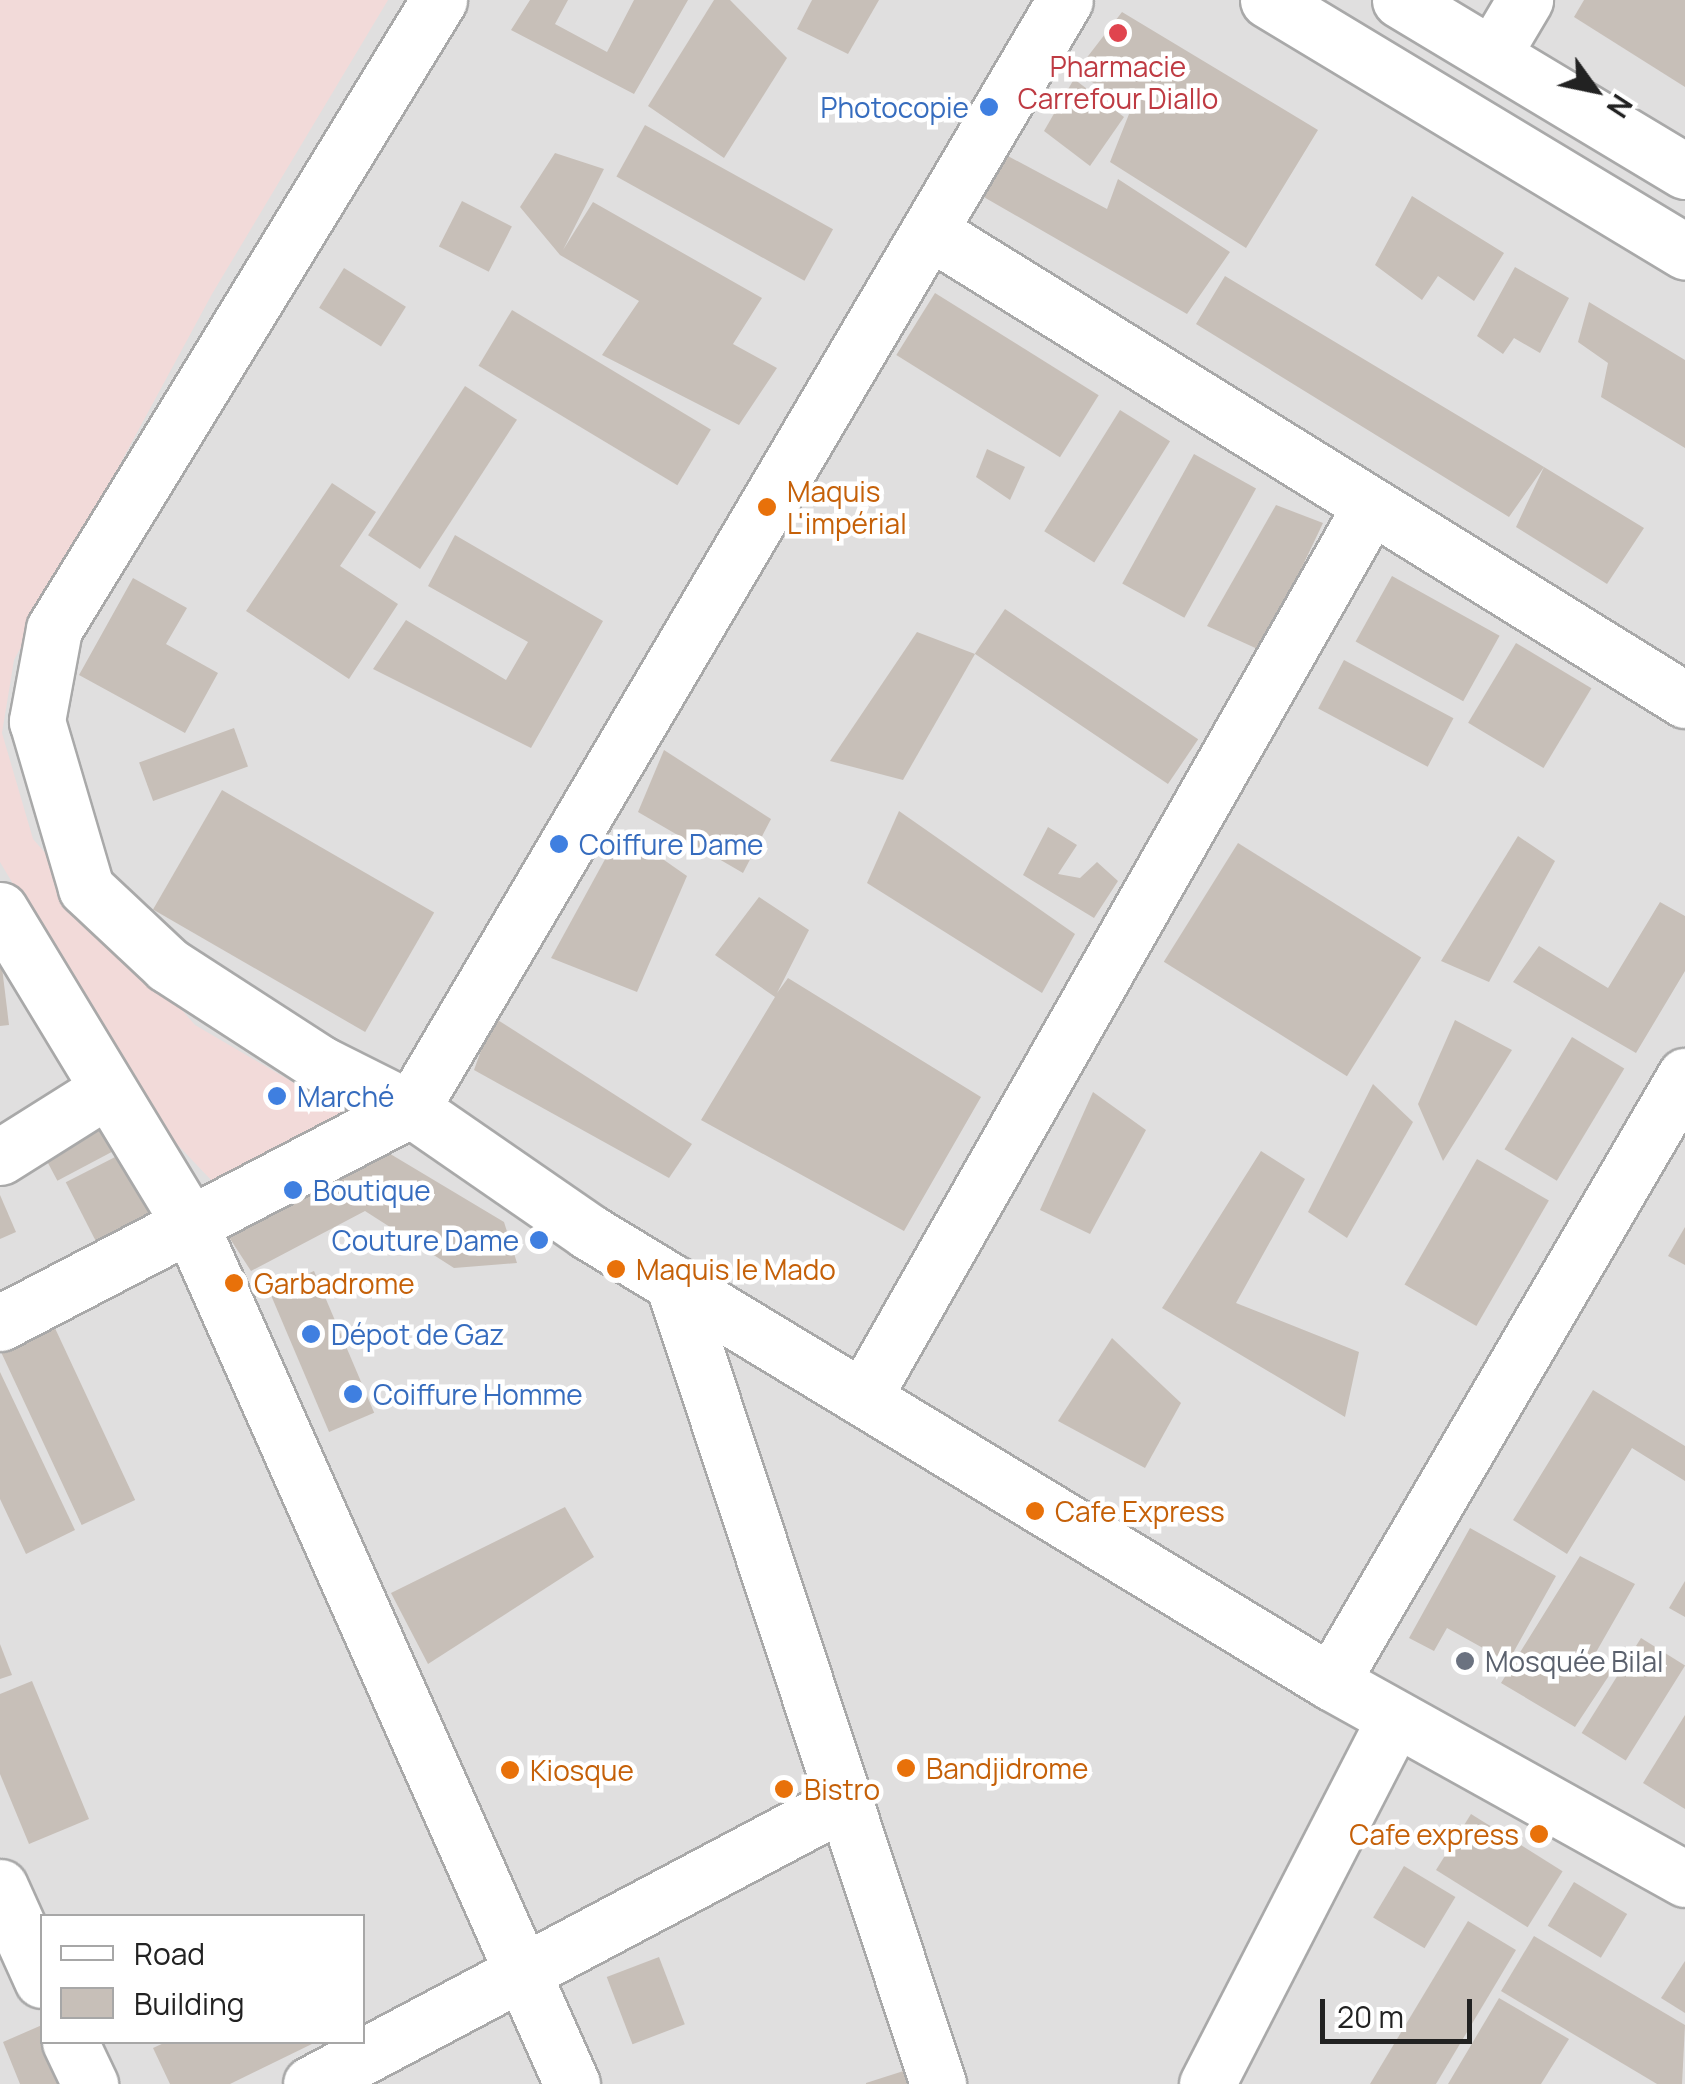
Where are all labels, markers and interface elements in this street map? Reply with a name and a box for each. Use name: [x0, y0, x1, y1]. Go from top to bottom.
marker: Pharmacie Carrefour Diallo: [1107, 22, 1129, 44]
north arrow: [1545, 40, 1645, 140]
place label: Pharmacie Carrefour Diallo: [1018, 49, 1218, 115]
text: N: [1599, 88, 1642, 125]
place label: Photocopie: [821, 90, 969, 124]
marker: Photocopie: [978, 96, 1000, 118]
place label: Maquis L'impérial: [787, 474, 907, 540]
marker: Maquis L'impérial: [756, 496, 778, 518]
place label: Coiffure Dame: [579, 827, 763, 861]
marker: Coiffure Dame: [548, 833, 570, 855]
place label: Marché: [297, 1079, 394, 1113]
marker: Marché: [266, 1085, 288, 1107]
place label: Boutique: [313, 1173, 431, 1207]
marker: Boutique: [282, 1179, 304, 1201]
place label: Couture Dame: [332, 1223, 519, 1257]
marker: Couture Dame: [528, 1229, 550, 1251]
place label: Maquis le Mado: [636, 1252, 836, 1286]
marker: Maquis le Mado: [605, 1258, 627, 1280]
place label: Garbadrome: [254, 1266, 415, 1300]
marker: Garbadrome: [223, 1272, 245, 1294]
place label: Dépot de Gaz: [331, 1317, 504, 1351]
marker: Dépot de Gaz: [300, 1323, 322, 1345]
place label: Coiffure Homme: [373, 1377, 583, 1411]
marker: Coiffure Homme: [342, 1383, 364, 1405]
place label: Cafe Express: [1055, 1494, 1225, 1528]
marker: Cafe Express: [1024, 1500, 1046, 1522]
place label: Mosquée Bilal: [1485, 1644, 1664, 1678]
marker: Mosquée Bilal: [1454, 1650, 1476, 1672]
place label: Bandjidrome: [926, 1751, 1088, 1785]
place label: Kiosque: [530, 1753, 634, 1787]
marker: Bandjidrome: [895, 1757, 917, 1779]
marker: Kiosque: [499, 1759, 521, 1781]
place label: Bistro: [804, 1772, 880, 1806]
marker: Bistro: [773, 1778, 795, 1800]
place label: Cafe express: [1349, 1817, 1519, 1851]
marker: Cafe express: [1528, 1823, 1550, 1845]
legend: [40, 1914, 365, 2044]
text: Road: [134, 1933, 205, 1974]
scale bar: [1325, 1979, 1478, 2041]
text: Building: [134, 1983, 245, 2024]
text: 20 m: [1337, 1996, 1404, 2037]

